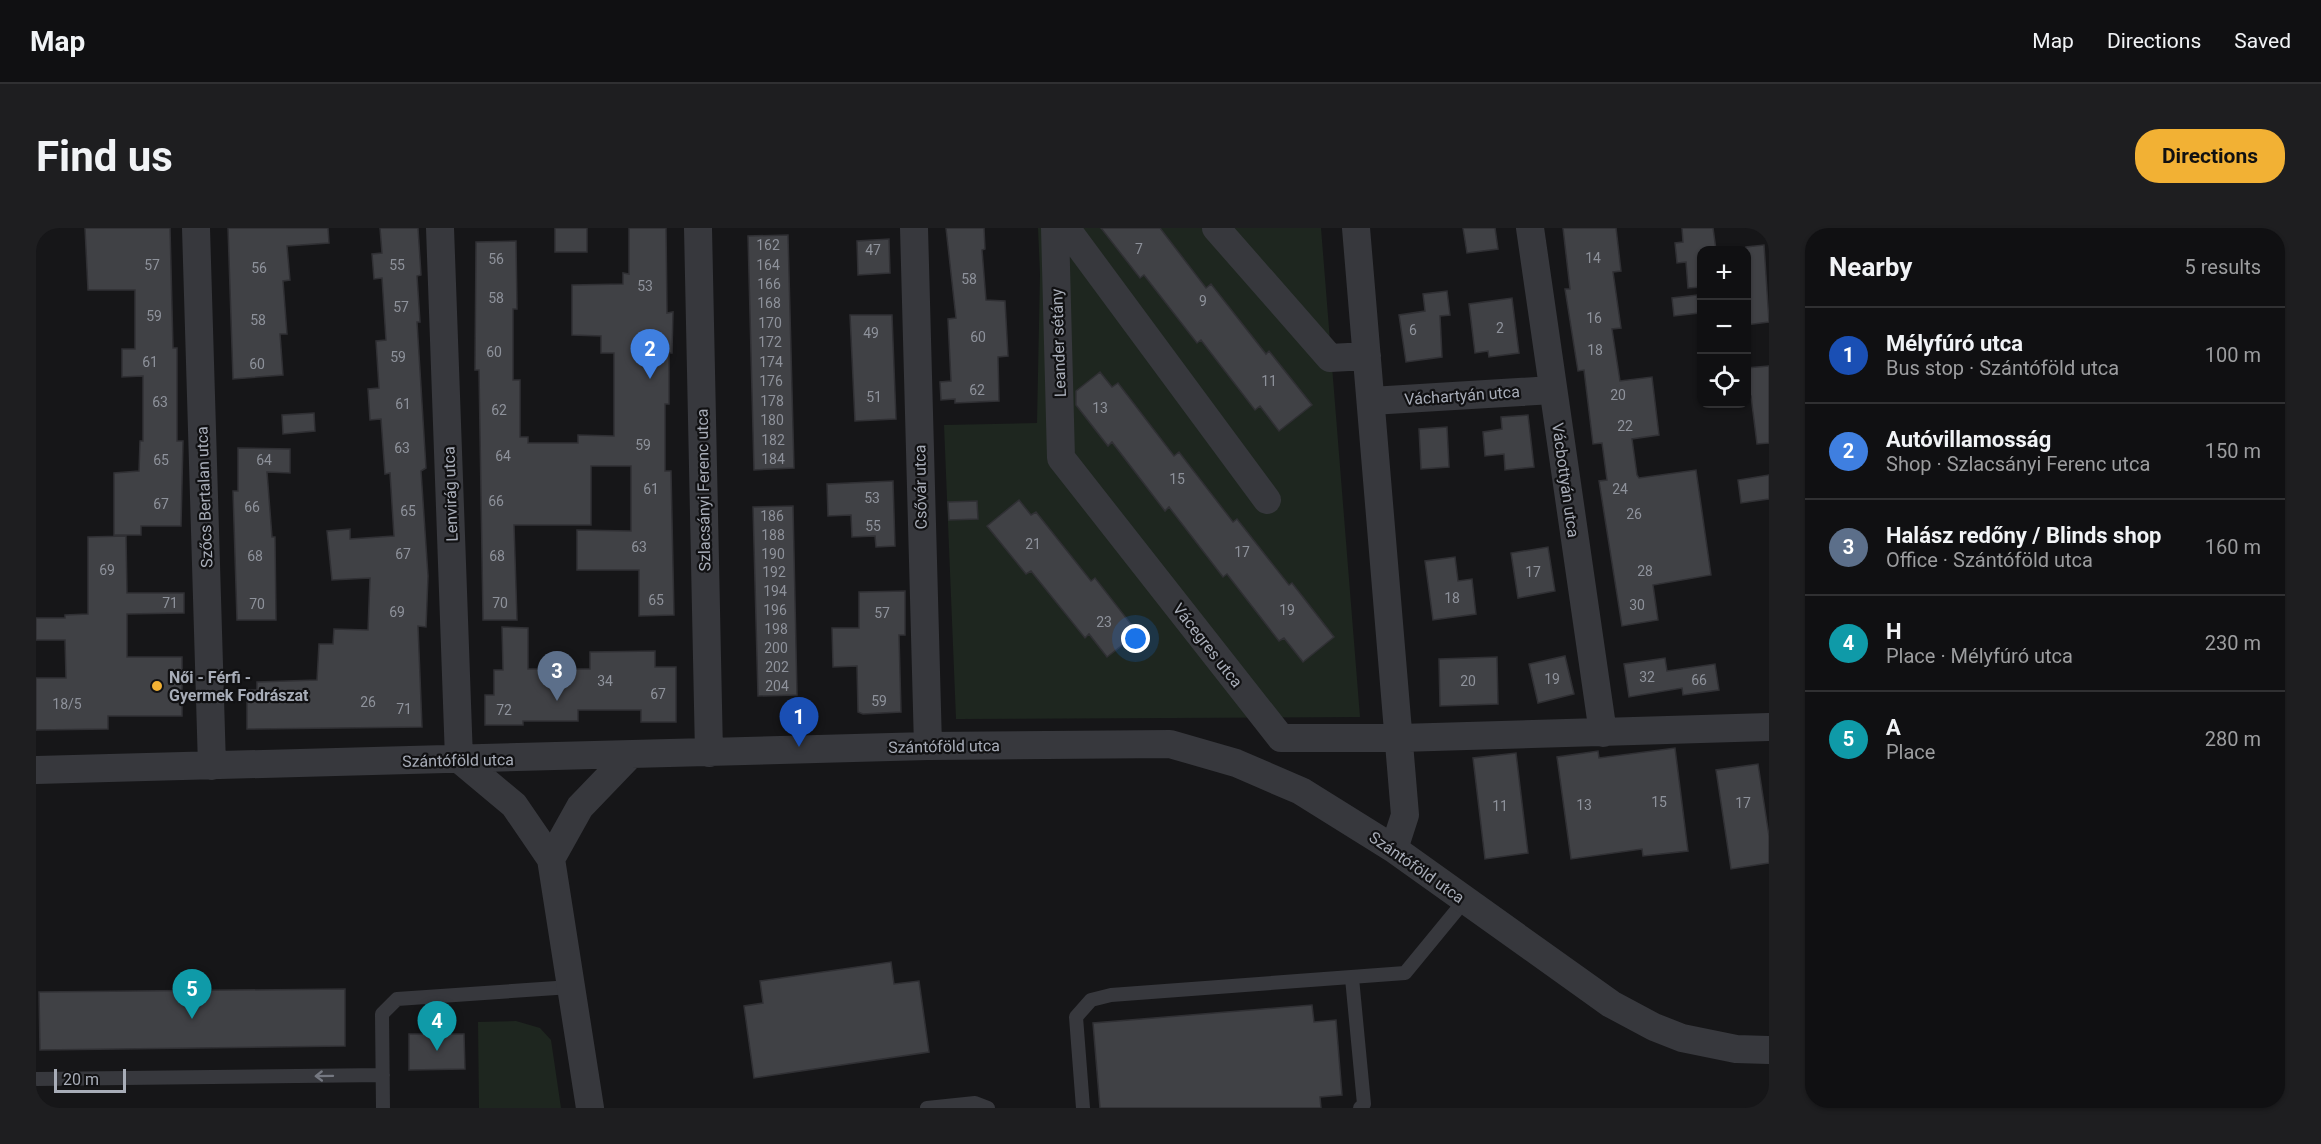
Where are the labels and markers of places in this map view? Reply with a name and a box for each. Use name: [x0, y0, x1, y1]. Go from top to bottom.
pin: 2: [630, 330, 670, 379]
pin: 3: [538, 652, 576, 701]
place label: Női - Férfi - Gyermek Fodrászat: [169, 668, 309, 705]
marker: Női - Férfi - Gyermek Fodrászat: [150, 679, 164, 693]
pin: 1: [780, 698, 819, 747]
pin: 5: [172, 970, 212, 1019]
pin: 4: [418, 1002, 456, 1051]

